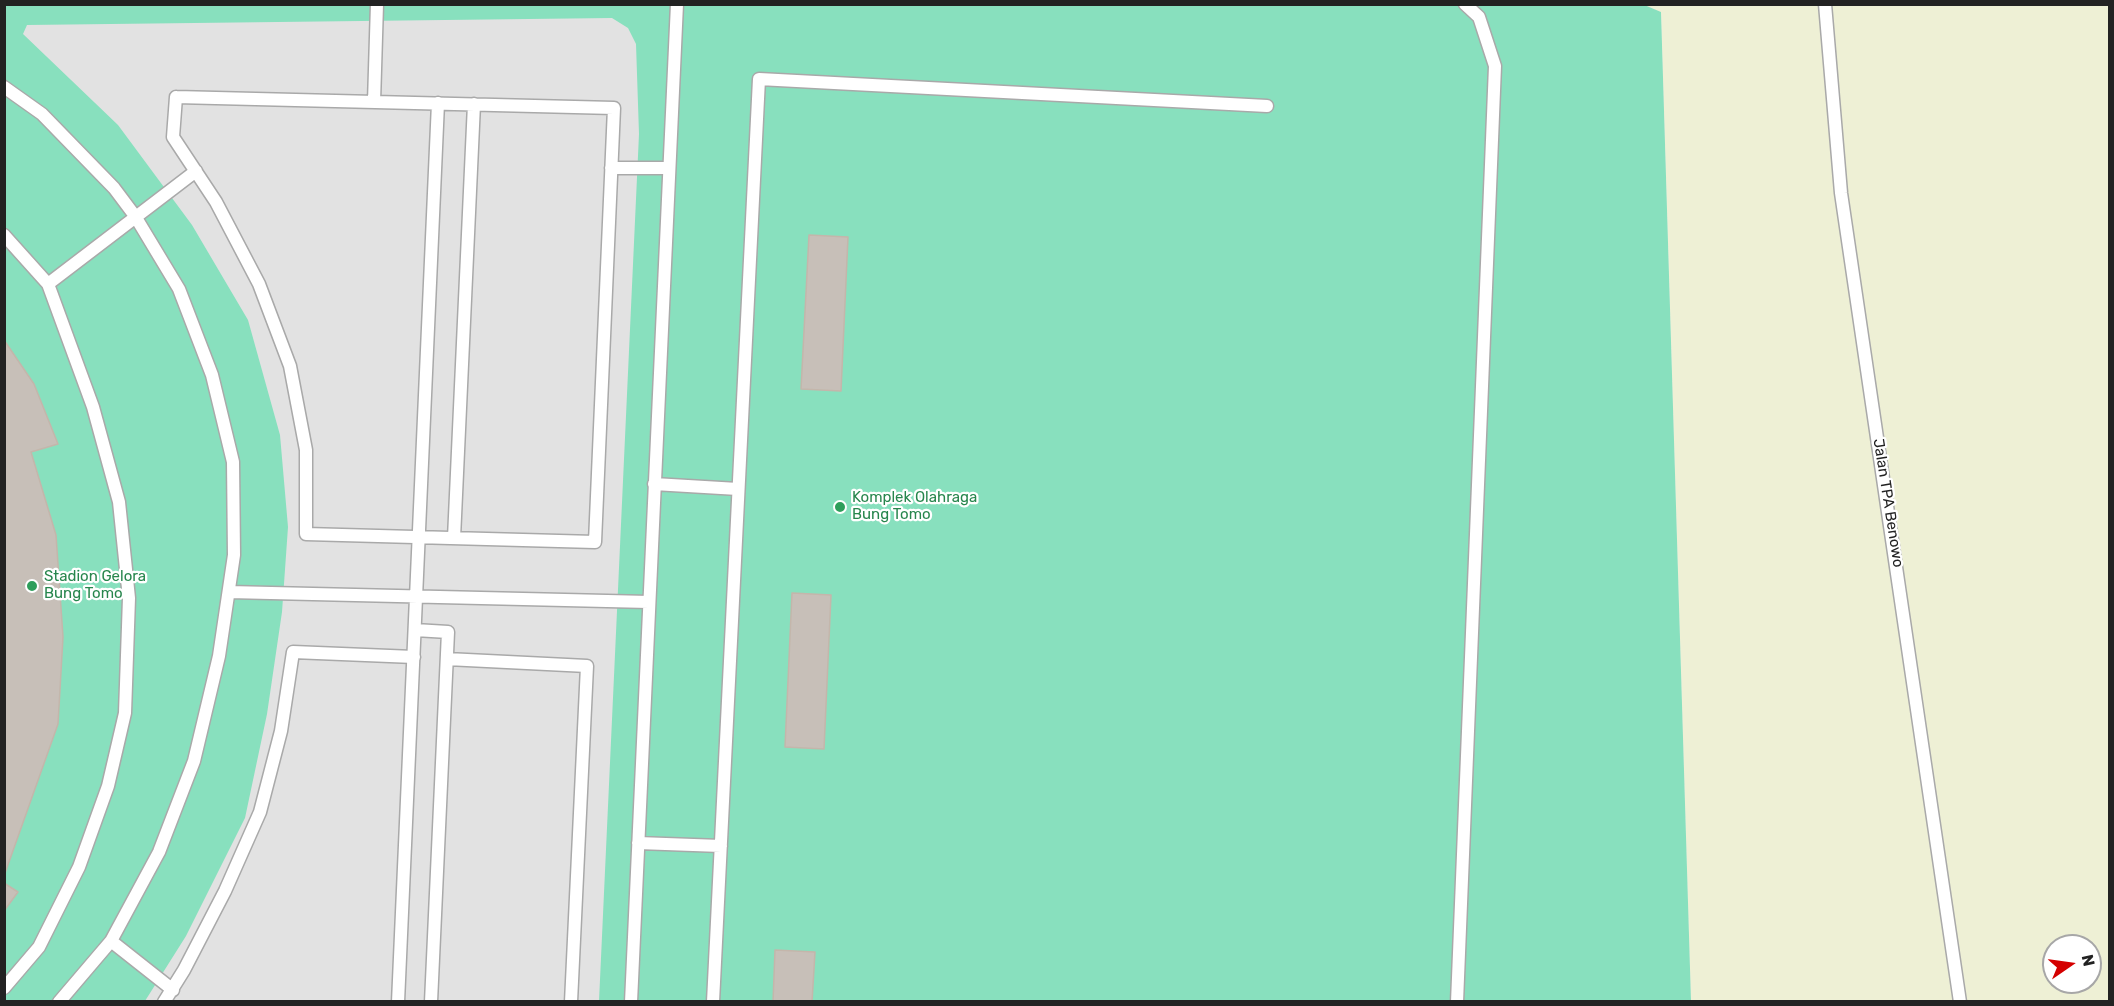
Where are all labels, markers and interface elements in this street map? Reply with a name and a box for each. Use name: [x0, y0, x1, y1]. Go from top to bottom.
street label: Jalan TPA Benowo: [1869, 437, 1907, 569]
place label: Komplek Olahraga Bung Tomo: [852, 489, 977, 524]
marker: Komplek Olahraga Bung Tomo: [833, 500, 847, 514]
place label: Stadion Gelora Bung Tomo: [44, 568, 146, 603]
marker: Stadion Gelora Bung Tomo: [25, 579, 39, 593]
north arrow: [2042, 934, 2102, 994]
text: N: [2078, 953, 2099, 968]

